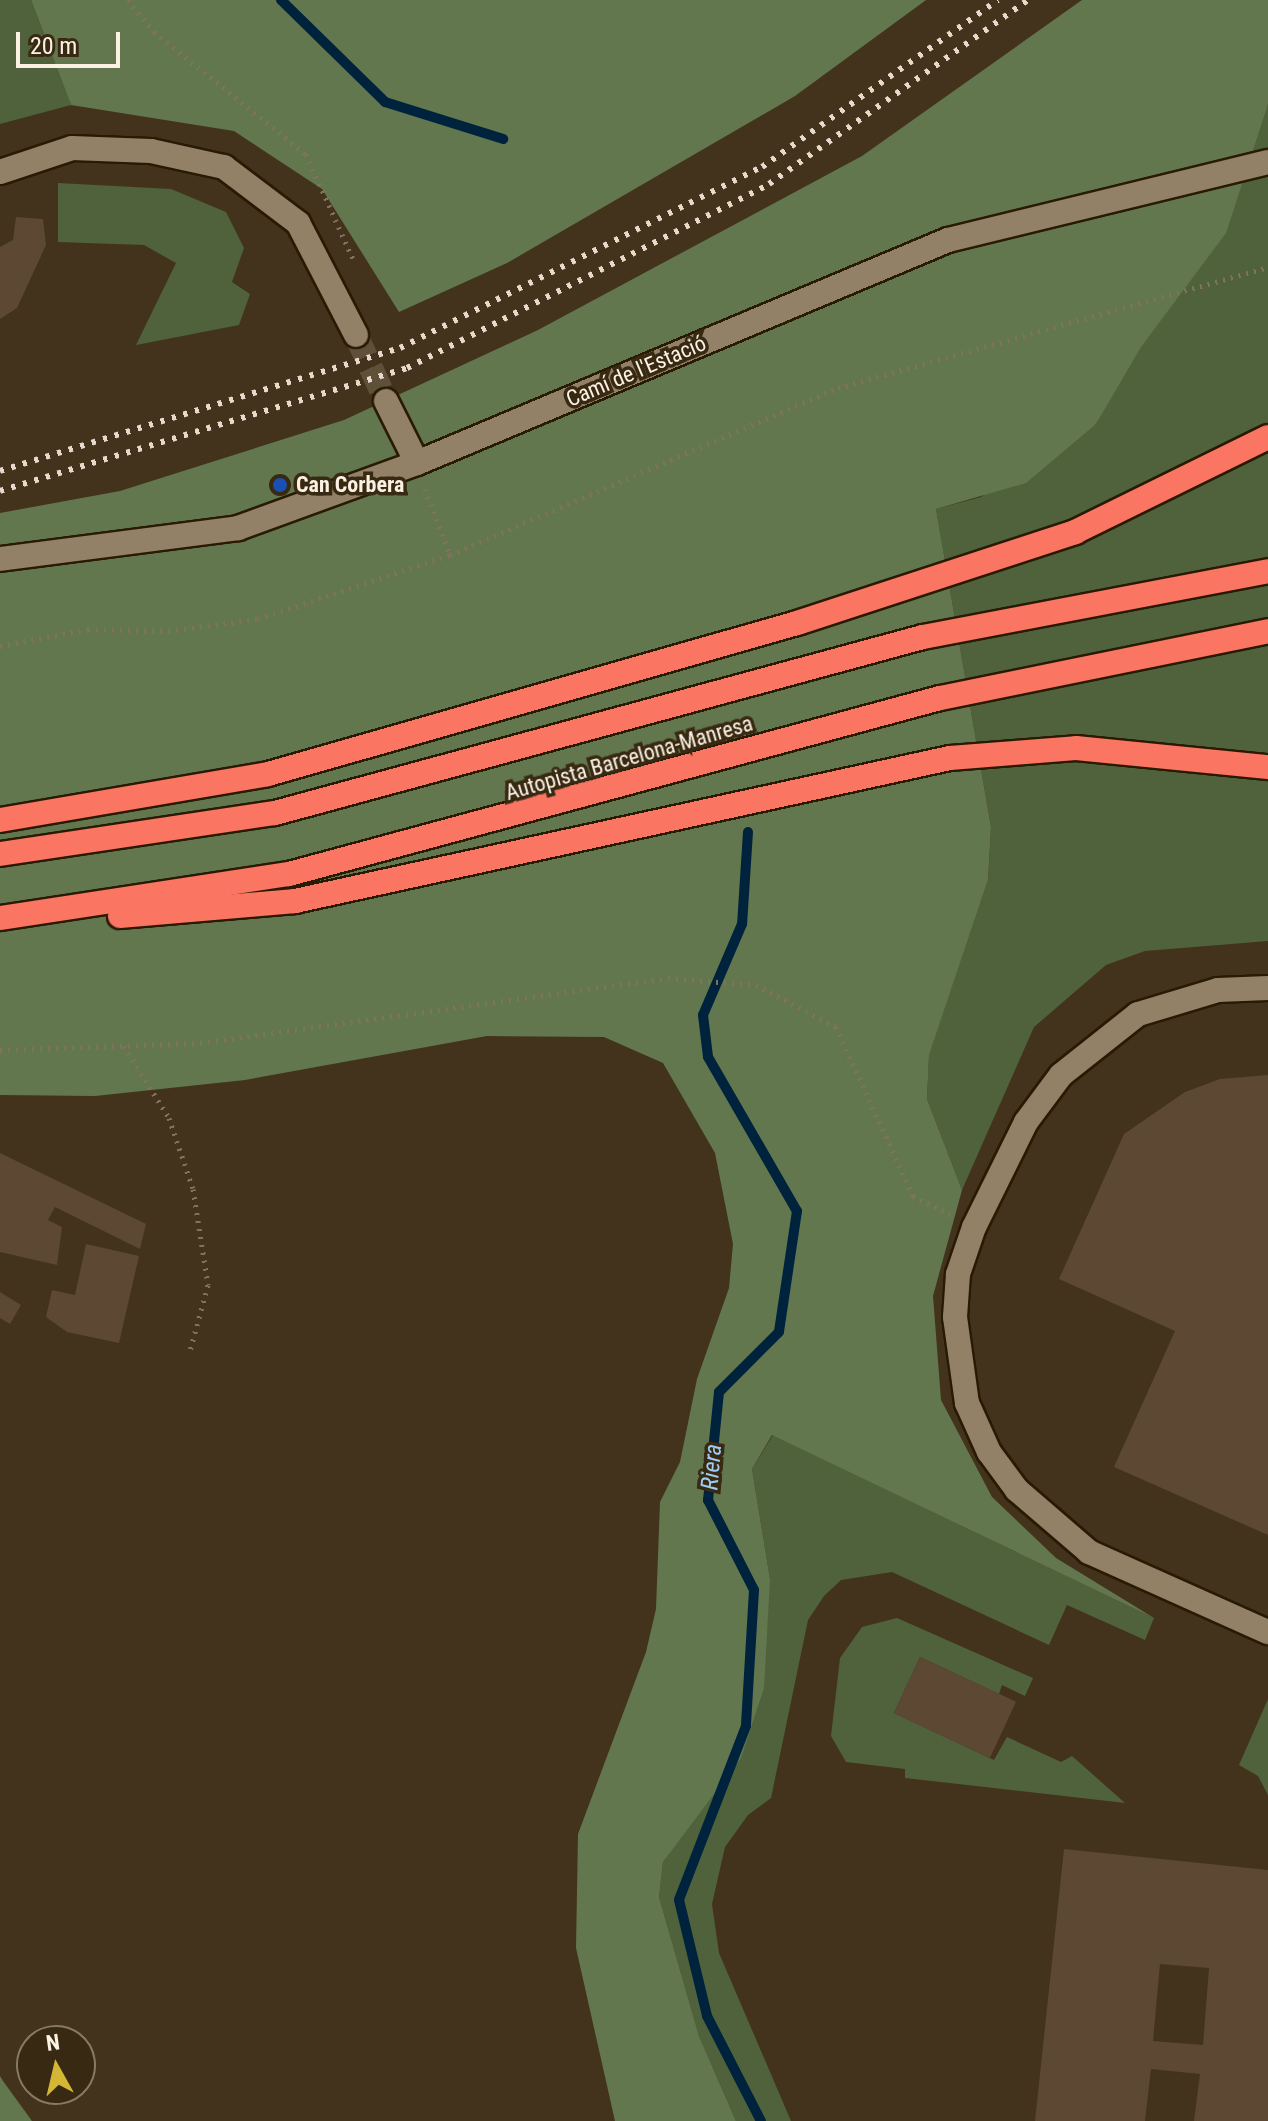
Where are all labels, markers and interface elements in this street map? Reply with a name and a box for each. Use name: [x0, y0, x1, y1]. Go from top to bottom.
scale bar: [20, 16, 124, 66]
text: 20 m: [30, 32, 77, 60]
street label: Camí de l'Estació: [562, 330, 710, 412]
place label: Can Corbera: [296, 472, 404, 498]
marker: Can Corbera: [271, 476, 289, 494]
street label: Autopista Barcelona-Manresa: [502, 710, 756, 806]
water label: Riera: [696, 1443, 728, 1491]
north arrow: [16, 2025, 96, 2105]
text: N: [44, 2029, 61, 2056]

